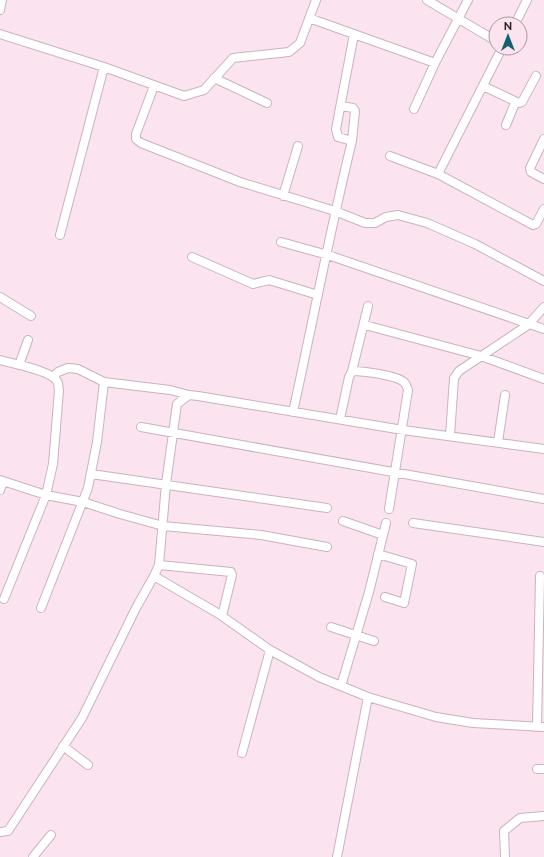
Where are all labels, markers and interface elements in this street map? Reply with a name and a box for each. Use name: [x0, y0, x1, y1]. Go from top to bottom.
north arrow: [488, 16, 528, 56]
text: N: [504, 20, 512, 33]

